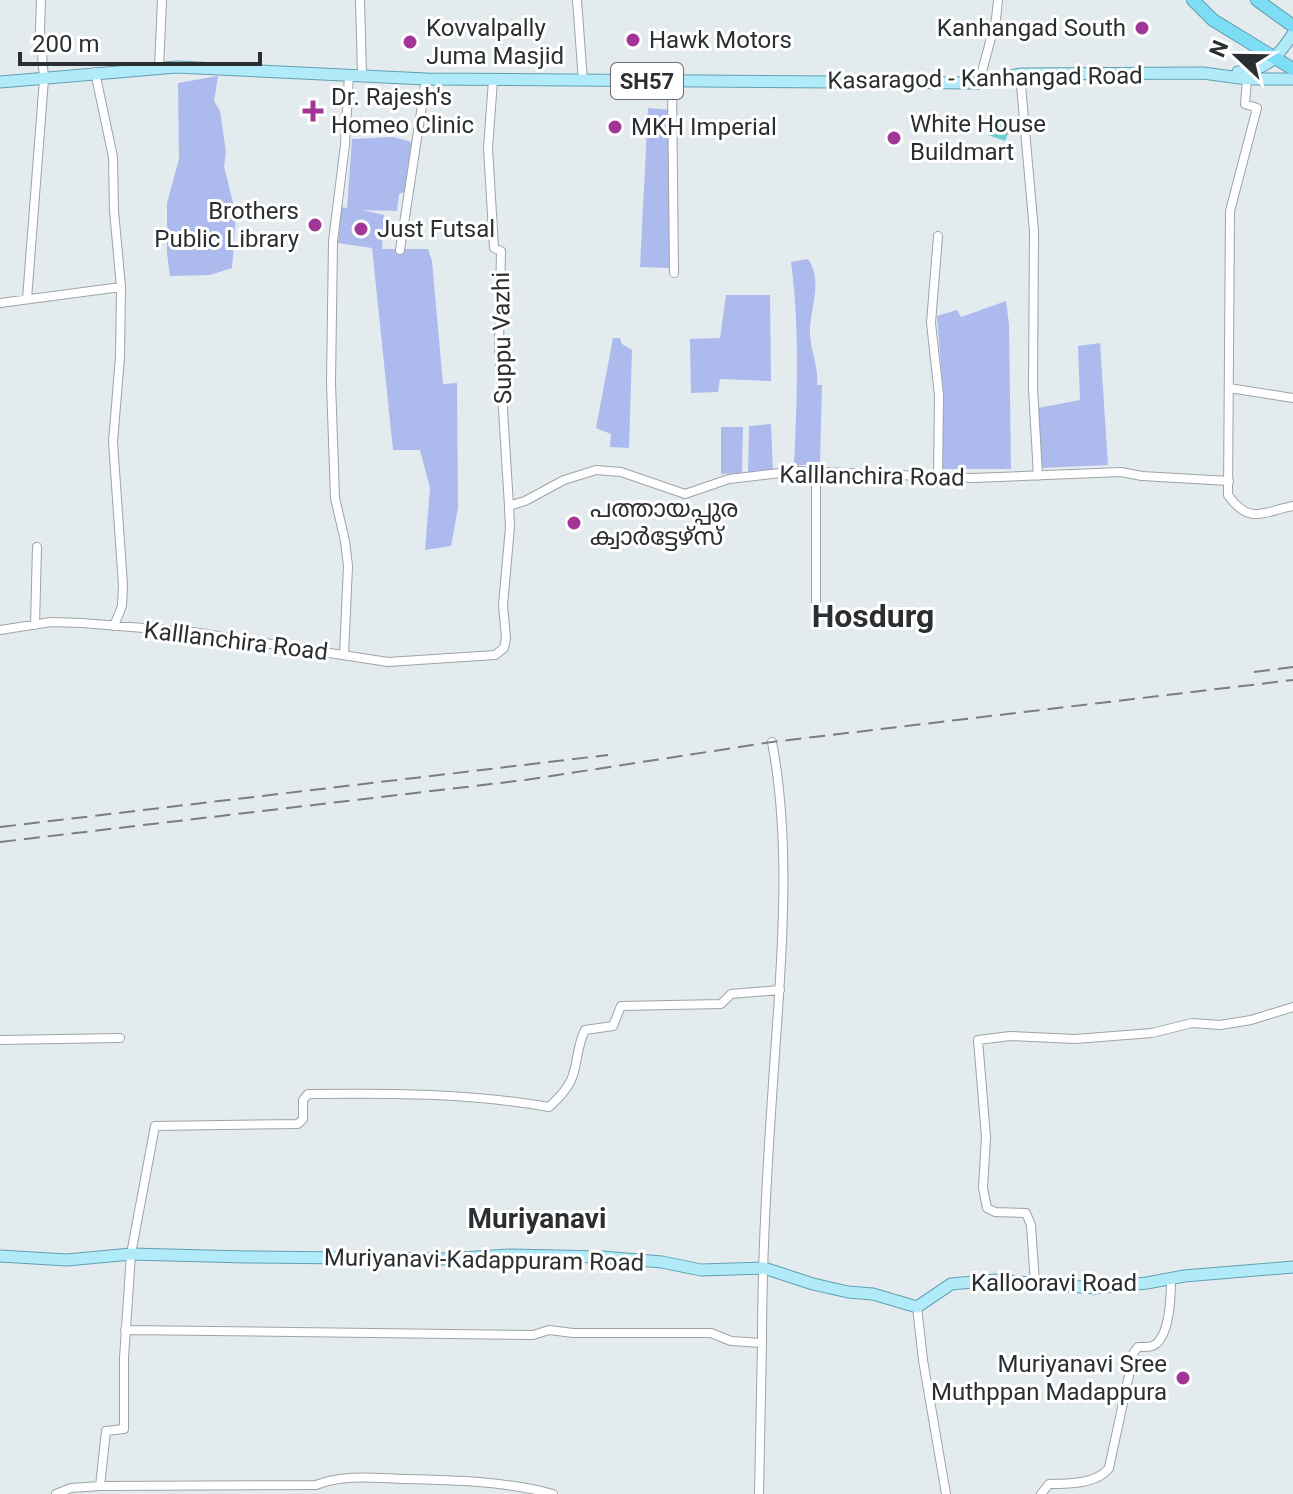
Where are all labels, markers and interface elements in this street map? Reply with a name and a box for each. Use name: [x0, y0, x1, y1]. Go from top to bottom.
place label: Kovvalpally Juma Masjid: [426, 14, 564, 70]
place label: Kanhangad South: [937, 14, 1126, 42]
scale bar: [20, 16, 260, 66]
north arrow: [1197, 16, 1277, 96]
marker: Kanhangad South: [1133, 19, 1151, 37]
place label: Hawk Motors: [649, 26, 792, 54]
text: 200 m: [32, 30, 99, 58]
marker: Hawk Motors: [624, 31, 642, 49]
marker: Kovvalpally Juma Masjid: [401, 33, 419, 51]
text: N: [1204, 37, 1233, 61]
street label: Kasaragod - Kanhangad Road: [827, 61, 1143, 95]
road number: SH57: [611, 63, 683, 99]
place label: Dr. Rajesh's Homeo Clinic: [331, 83, 474, 139]
marker: Dr. Rajesh's Homeo Clinic: [302, 100, 324, 122]
place label: White House Buildmart: [910, 110, 1046, 166]
place label: MKH Imperial: [631, 113, 777, 141]
marker: MKH Imperial: [606, 118, 624, 136]
marker: White House Buildmart: [885, 129, 903, 147]
place label: Brothers Public Library: [154, 197, 300, 253]
place label: Just Futsal: [377, 215, 495, 243]
marker: Brothers Public Library: [306, 216, 324, 234]
marker: Just Futsal: [352, 220, 370, 238]
street label: Suppu Vazhi: [487, 272, 517, 404]
street label: Kalllanchira Road: [779, 460, 965, 492]
place label: പത്തായപ്പുര ക്വാർട്ടേഴ്സ്: [590, 495, 738, 551]
marker: പത്തായപ്പുര ക്വാർട്ടേഴ്സ്: [565, 514, 583, 532]
district label: Hosdurg: [812, 597, 934, 635]
street label: Kalllanchira Road: [142, 616, 330, 666]
district label: Muriyanavi: [468, 1202, 606, 1235]
street label: Muriyanavi-Kadappuram Road: [324, 1243, 644, 1277]
street label: Kallooravi Road: [971, 1269, 1137, 1297]
place label: Muriyanavi Sree Muthppan Madappura: [931, 1350, 1167, 1406]
marker: Muriyanavi Sree Muthppan Madappura: [1174, 1369, 1192, 1387]

